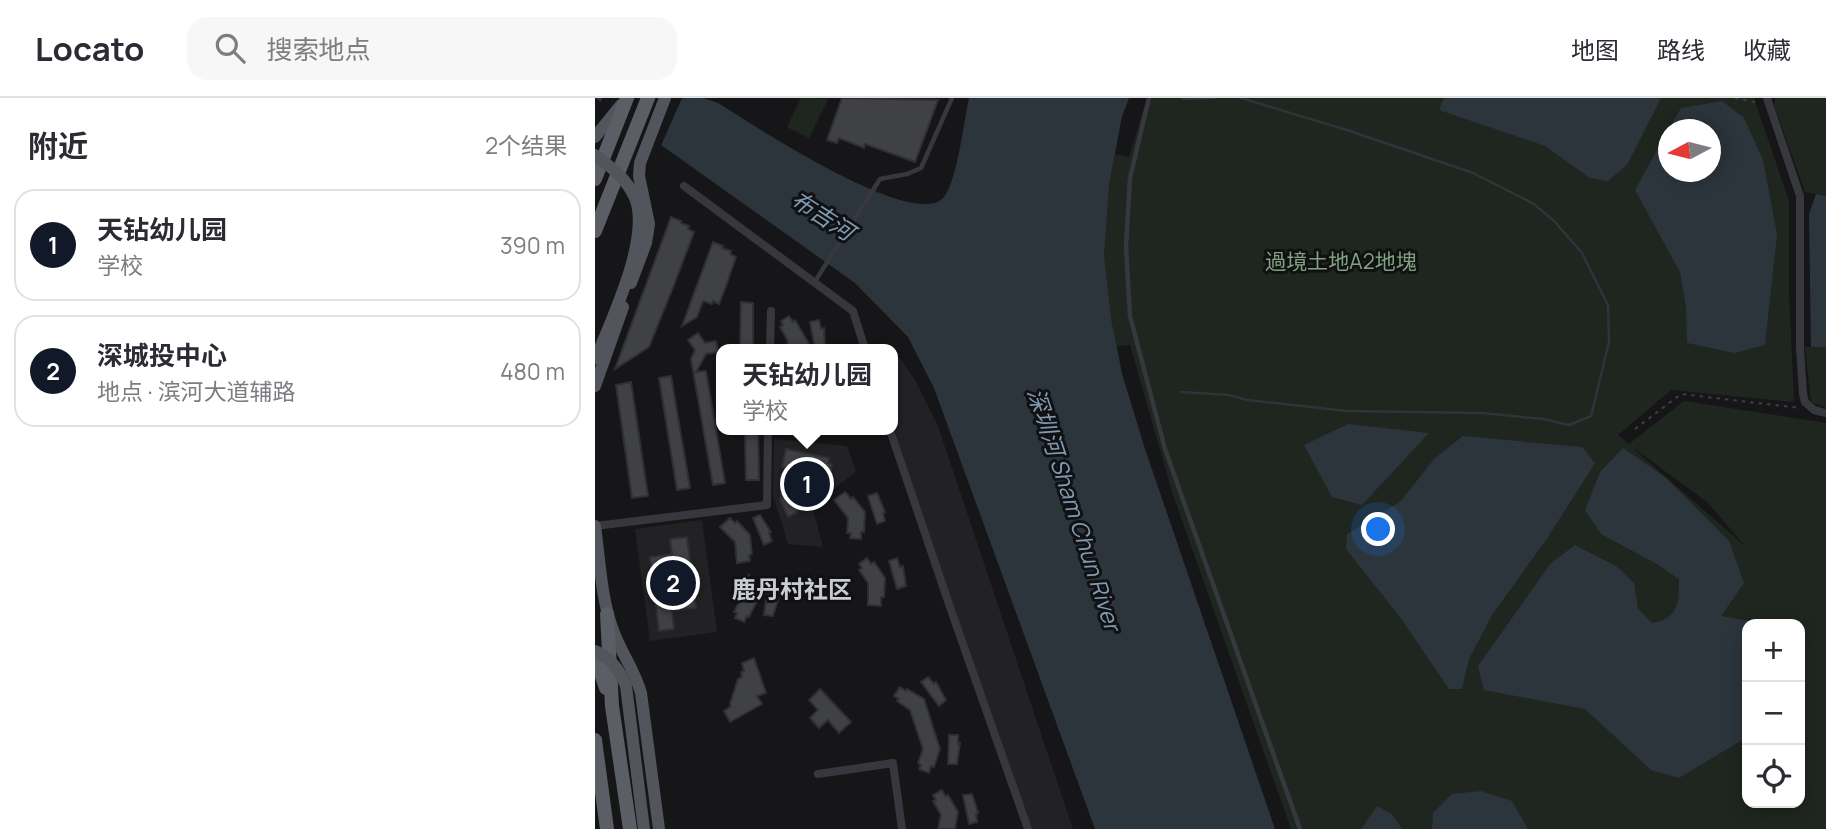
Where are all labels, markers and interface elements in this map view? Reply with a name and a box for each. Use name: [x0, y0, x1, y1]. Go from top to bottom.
search box: [187, 17, 677, 80]
text: Locato: [35, 26, 145, 71]
icon: search: [211, 29, 249, 67]
text: 搜索地点: [267, 31, 371, 67]
text: 地图: [1571, 33, 1619, 66]
text: 路线: [1657, 33, 1705, 66]
text: 收藏: [1743, 33, 1791, 66]
north arrow: [1658, 119, 1721, 182]
text: 附近: [28, 125, 88, 166]
text: 2个结果: [485, 129, 567, 161]
water label: 布吉河: [785, 183, 864, 249]
text: 天钻幼儿园: [97, 211, 227, 247]
text: 1: [48, 229, 58, 261]
text: 390 m: [500, 229, 565, 261]
park label: 過境土地A2地塊: [1265, 247, 1417, 275]
text: 学校: [97, 249, 143, 281]
text: 深城投中心: [97, 337, 227, 373]
popup: [716, 344, 898, 435]
text: 2: [46, 355, 60, 387]
text: 480 m: [500, 355, 565, 387]
text: 天钻幼儿园: [742, 356, 872, 392]
text: 地点 · 滨河大道辅路: [97, 375, 295, 407]
water label: 深圳河 Sham Chun River: [1021, 384, 1130, 637]
text: 学校: [742, 394, 788, 426]
pin: 1: [784, 458, 830, 510]
your location: [1361, 512, 1395, 546]
pin: 2: [650, 557, 696, 609]
district label: 鹿丹村社区: [732, 572, 852, 605]
map controls: [1742, 619, 1805, 808]
button: +: [1742, 619, 1805, 682]
button: −: [1742, 682, 1805, 745]
button: locate: [1742, 745, 1805, 808]

